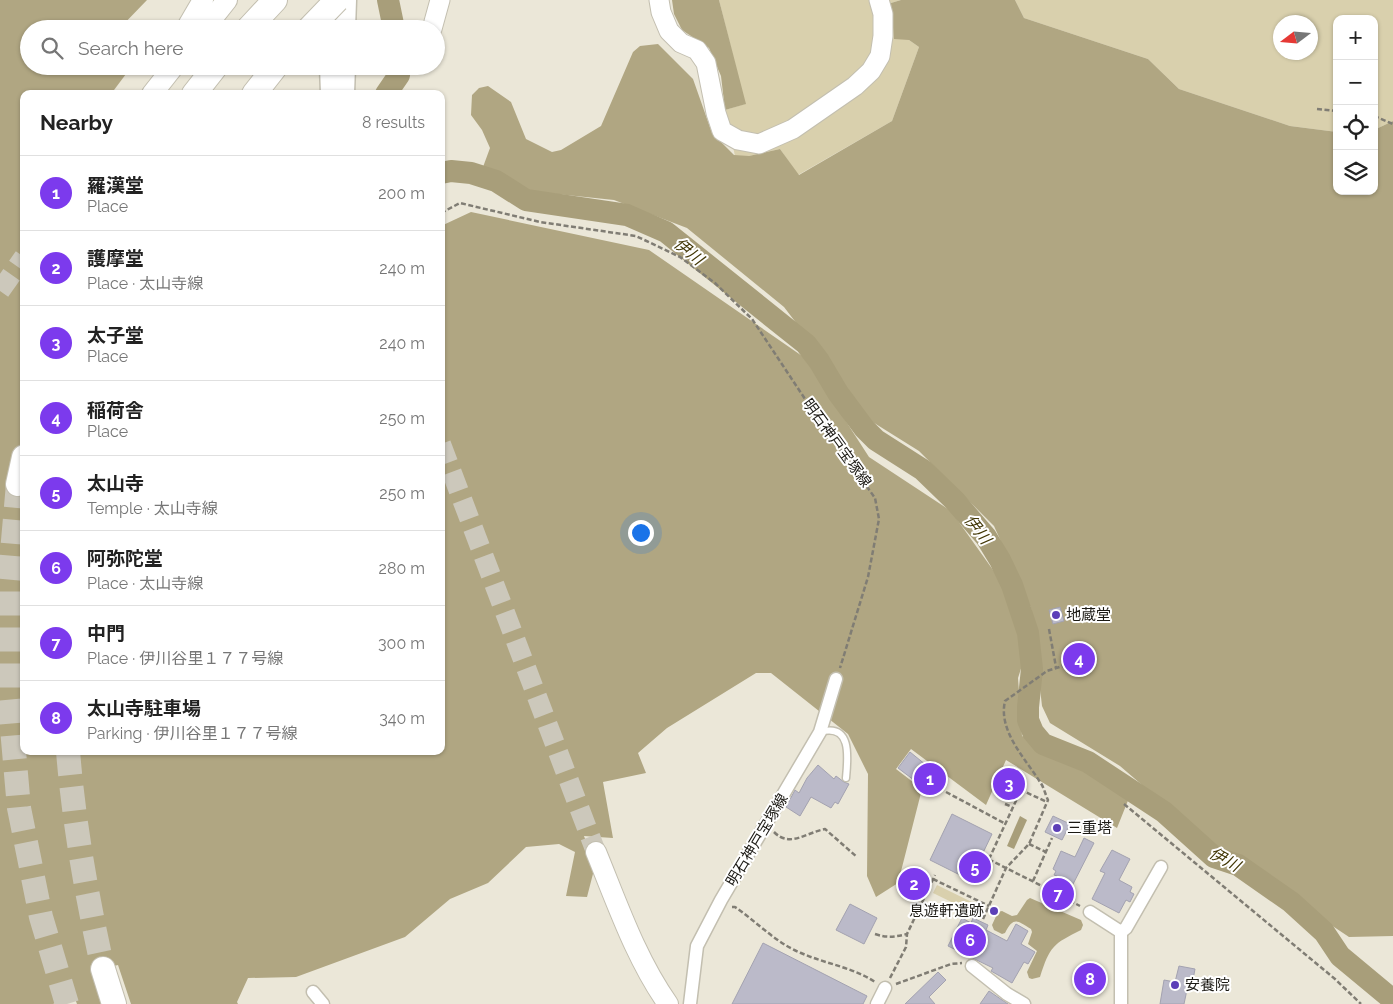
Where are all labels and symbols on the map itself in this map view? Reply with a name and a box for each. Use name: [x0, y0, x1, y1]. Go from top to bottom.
north arrow: [1273, 15, 1318, 60]
water label: 伊川: [670, 234, 709, 270]
street label: 明石神戸宝塚線: [799, 395, 875, 491]
water label: 伊川: [960, 511, 996, 549]
your location: [628, 520, 654, 546]
place label: 地蔵堂: [1066, 606, 1111, 624]
marker: 地蔵堂: [1050, 609, 1062, 621]
pin: 4: [1063, 640, 1095, 678]
pin: 1: [914, 760, 946, 798]
pin: 3: [993, 765, 1025, 803]
street label: 明石神戸宝塚線: [722, 790, 792, 890]
place label: 三重塔: [1067, 819, 1112, 837]
marker: 三重塔: [1051, 822, 1063, 834]
water label: 伊川: [1206, 843, 1245, 876]
pin: 5: [959, 848, 991, 886]
pin: 2: [898, 865, 930, 903]
pin: 7: [1042, 875, 1074, 913]
place label: 息遊軒遺跡: [909, 902, 984, 920]
marker: 息遊軒遺跡: [988, 905, 1000, 917]
pin: 6: [954, 921, 986, 959]
pin: 8: [1074, 960, 1106, 998]
place label: 安養院: [1185, 976, 1230, 994]
marker: 安養院: [1169, 979, 1181, 991]

